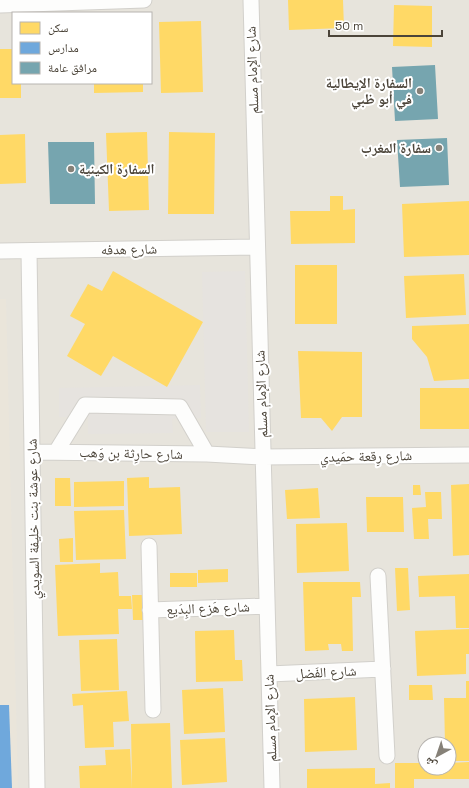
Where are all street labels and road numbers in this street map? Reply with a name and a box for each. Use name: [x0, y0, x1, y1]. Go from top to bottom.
street label: شارع الإمام مسلم: [241, 26, 264, 114]
street label: شارع هدفه: [101, 240, 157, 259]
street label: شارع الإمام مسلم: [250, 350, 273, 438]
street label: شارع عوشة بنت خليفة السويدي: [23, 438, 46, 600]
street label: شارع حارِثة بن وَهب: [79, 443, 183, 465]
street label: شارع رِقعة حمَيدي: [320, 446, 412, 468]
street label: شارع هَزع البِدَيع: [166, 598, 250, 620]
street label: شارع الفَضل: [295, 661, 357, 684]
street label: شارع الإمام مسلم: [259, 674, 282, 762]

